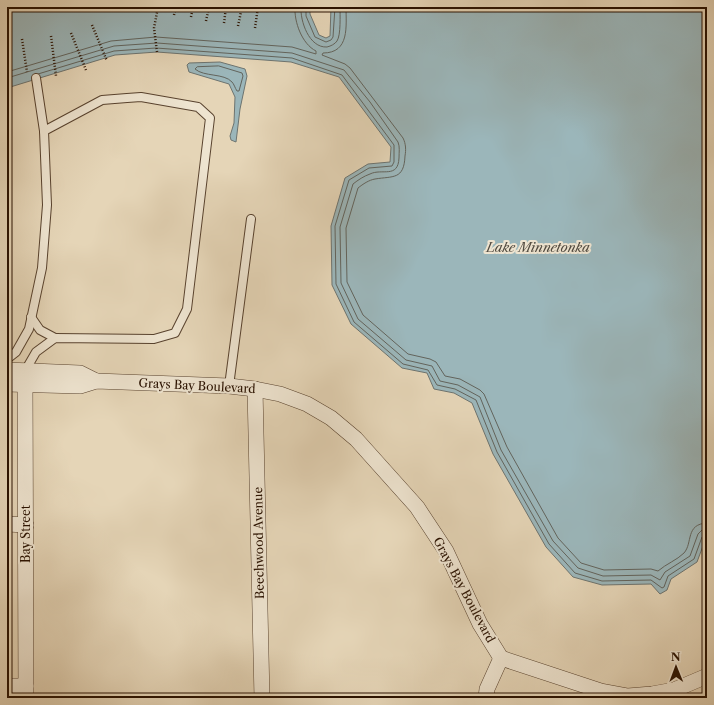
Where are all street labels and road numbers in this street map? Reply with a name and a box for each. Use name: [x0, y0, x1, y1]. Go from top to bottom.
street label: Grays Bay Boulevard: [138, 375, 257, 396]
street label: Beechwood Avenue: [250, 486, 267, 599]
street label: Bay Street: [18, 504, 33, 563]
street label: Grays Bay Boulevard: [430, 534, 499, 646]

